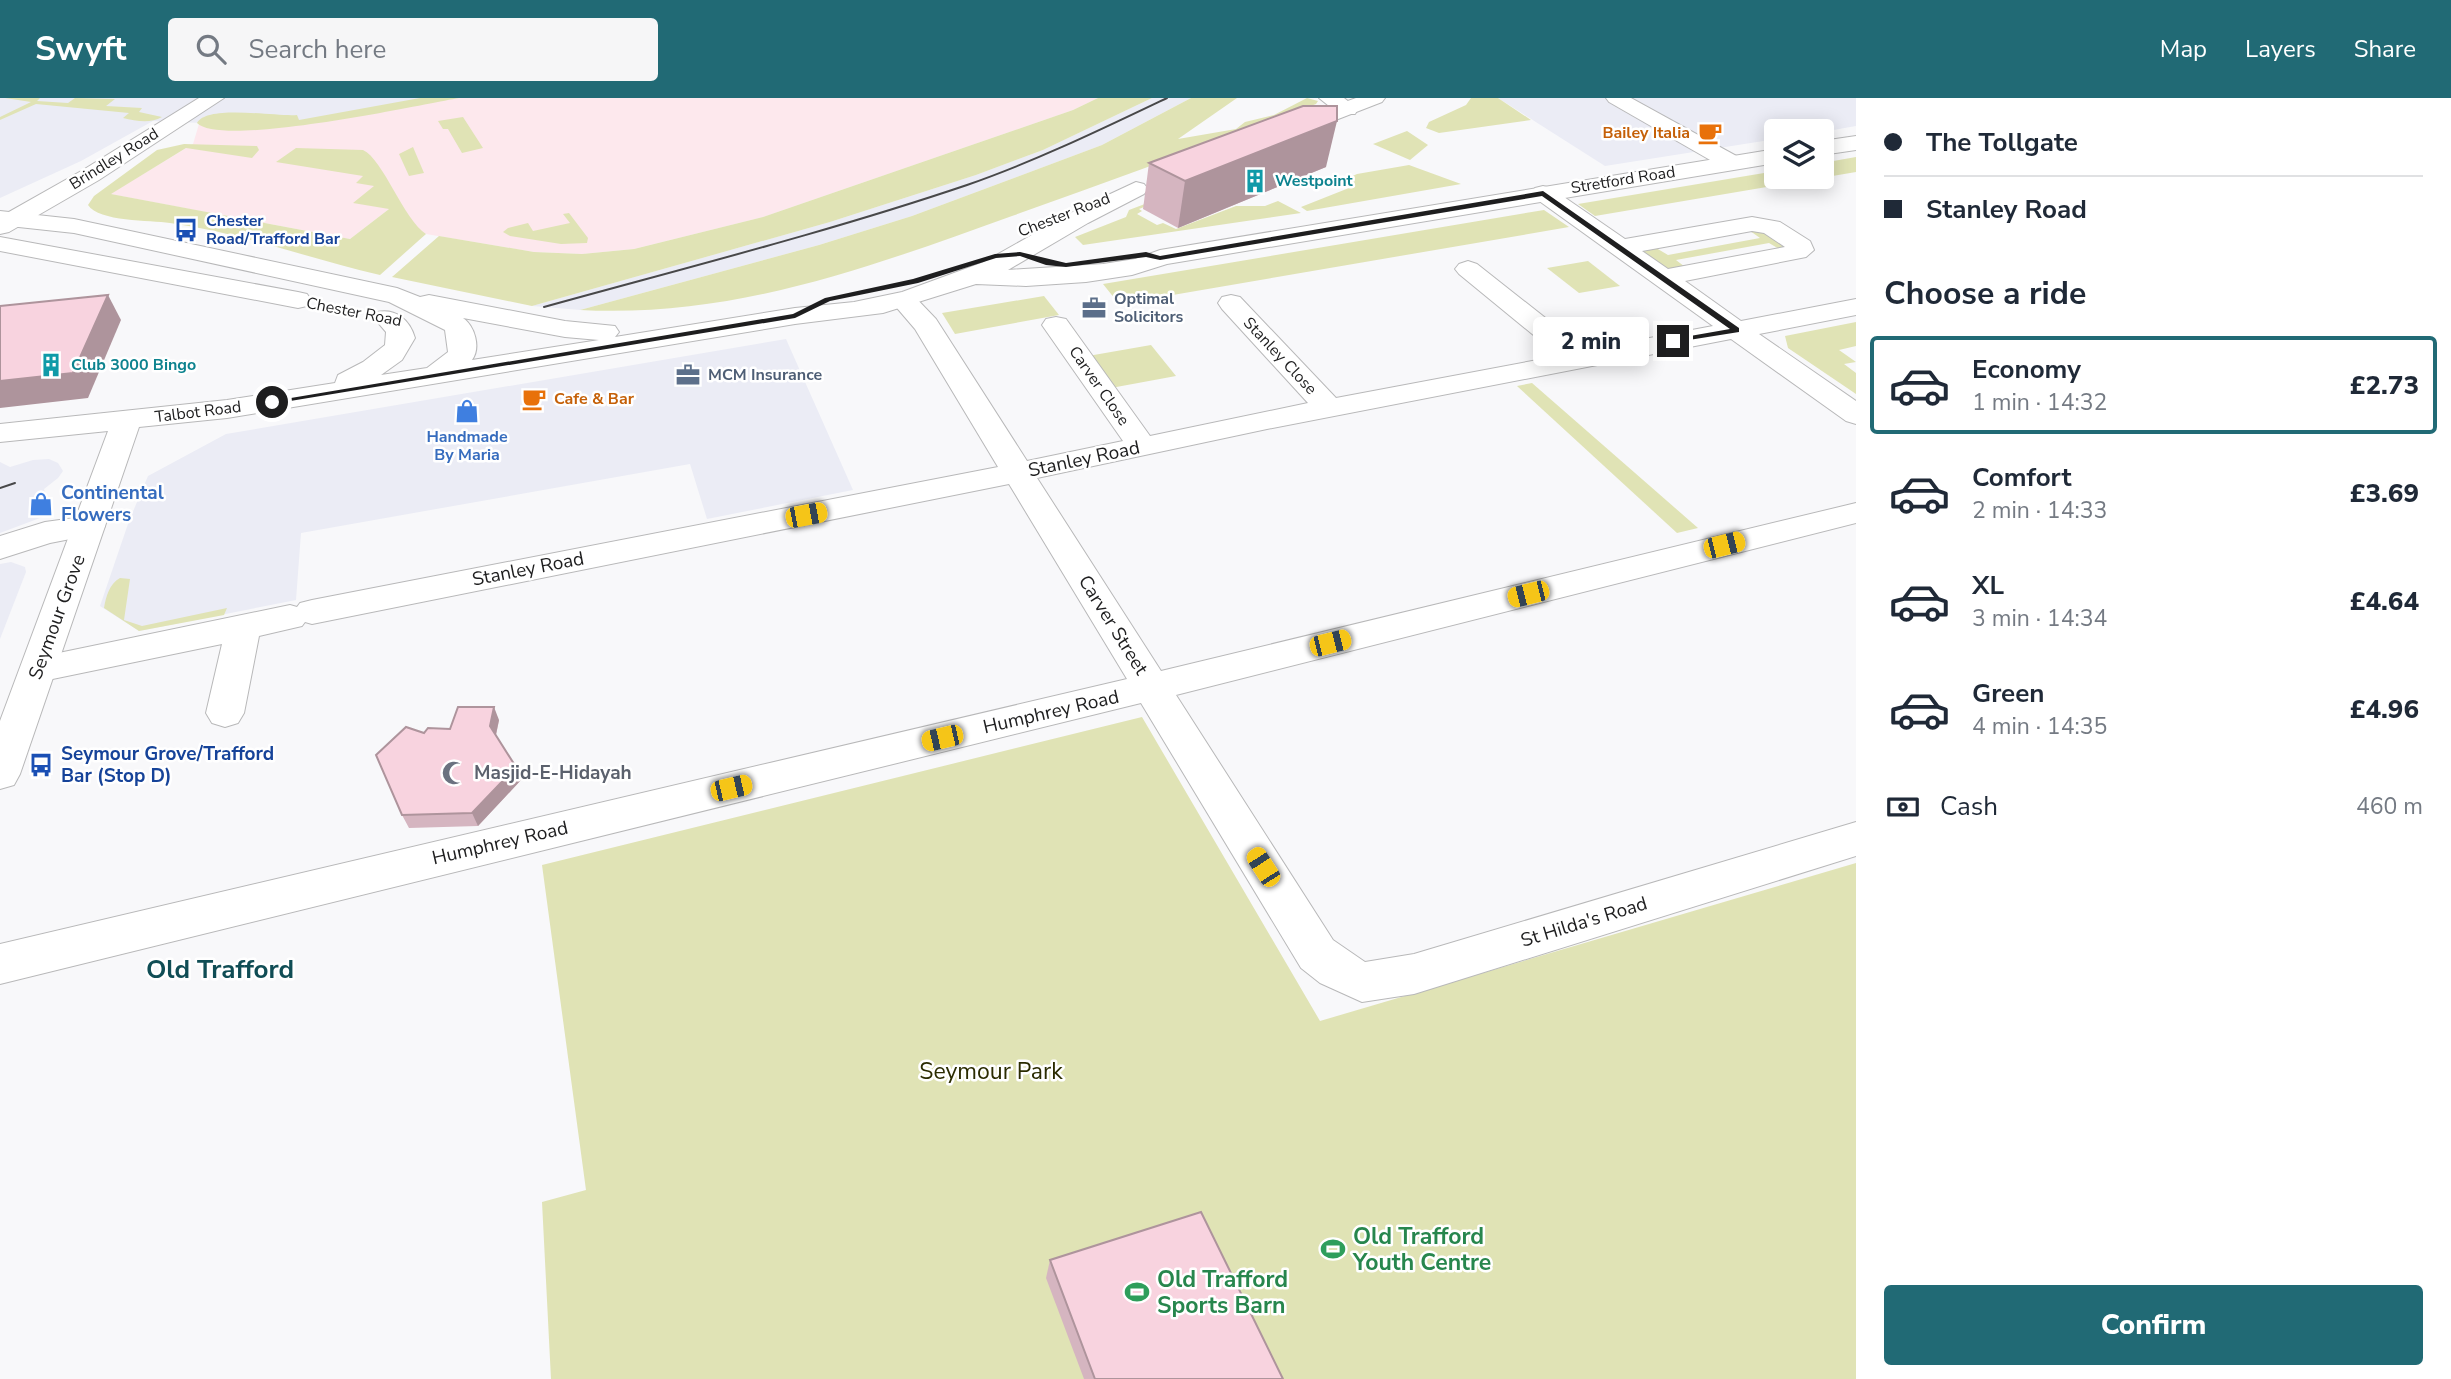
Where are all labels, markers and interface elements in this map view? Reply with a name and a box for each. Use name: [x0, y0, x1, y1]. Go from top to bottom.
search box: [168, 18, 658, 81]
text: Swyft: [35, 27, 126, 72]
icon: search: [192, 30, 230, 68]
text: Search here: [248, 32, 386, 67]
text: Map: [2160, 33, 2207, 65]
text: Layers: [2245, 33, 2316, 65]
text: Share: [2354, 33, 2416, 65]
cafe icon: Bailey Italia: [1696, 119, 1724, 147]
map controls: [1764, 119, 1834, 189]
button: layers: [1764, 119, 1834, 189]
place label: Bailey Italia: [1603, 122, 1690, 144]
street label: Brindley Road: [65, 123, 163, 195]
text: The Tollgate: [1926, 125, 2078, 160]
street label: Stretford Road: [1569, 161, 1677, 199]
building icon: Westpoint: [1241, 167, 1269, 195]
place label: Westpoint: [1275, 170, 1354, 192]
street label: Chester Road: [1015, 187, 1113, 243]
text: Stanley Road: [1926, 192, 2087, 227]
place label: Chester Road/Trafford Bar: [206, 210, 341, 250]
bus stop icon: Chester Road/Trafford Bar: [172, 216, 200, 244]
text: Choose a ride: [1884, 272, 2086, 315]
place label: Optimal Solicitors: [1114, 288, 1184, 328]
street label: Chester Road: [304, 292, 404, 332]
office icon: Optimal Solicitors: [1080, 294, 1108, 322]
street label: Stanley Close: [1238, 312, 1322, 400]
callout: 2 min: [1533, 316, 1648, 366]
route end: [1657, 325, 1689, 357]
text: 2 min: [1561, 326, 1621, 357]
street label: Carver Close: [1064, 342, 1134, 430]
building icon: Club 3000 Bingo: [37, 351, 65, 379]
text: Economy: [1972, 352, 2081, 387]
place label: Club 3000 Bingo: [71, 354, 196, 376]
icon: car: [1888, 354, 1951, 417]
office icon: MCM Insurance: [674, 361, 702, 389]
place label: MCM Insurance: [708, 364, 823, 386]
text: £2.73: [2350, 368, 2419, 403]
cafe icon: Cafe & Bar: [520, 385, 548, 413]
route start: [256, 386, 288, 418]
text: 1 min · 14:32: [1972, 387, 2107, 418]
place label: Cafe & Bar: [554, 388, 635, 410]
street label: Talbot Road: [154, 396, 242, 428]
shop icon: Handmade By Maria: [453, 397, 481, 425]
place label: Handmade By Maria: [426, 426, 508, 466]
street label: Stanley Road: [1026, 434, 1142, 484]
text: Comfort: [1972, 460, 2072, 495]
icon: car: [1888, 462, 1951, 525]
text: £3.69: [2350, 476, 2419, 511]
place label: Continental Flowers: [61, 480, 164, 528]
shop icon: Continental Flowers: [27, 490, 55, 518]
text: 2 min · 14:33: [1972, 495, 2107, 526]
car: [784, 501, 829, 529]
car: [1702, 530, 1747, 560]
street label: Stanley Road: [470, 545, 586, 593]
street label: Seymour Grove: [22, 551, 92, 683]
text: XL: [1972, 568, 2004, 603]
street label: Carver Street: [1072, 570, 1154, 680]
icon: car: [1888, 570, 1951, 633]
car: [1506, 579, 1551, 609]
text: £4.64: [2350, 584, 2419, 619]
text: 3 min · 14:34: [1972, 603, 2107, 634]
car: [1308, 628, 1353, 658]
text: Green: [1972, 676, 2045, 711]
icon: car: [1888, 678, 1951, 741]
street label: Humphrey Road: [980, 684, 1122, 740]
text: £4.96: [2350, 692, 2419, 727]
text: 4 min · 14:35: [1972, 711, 2107, 742]
car: [920, 723, 965, 753]
place label: Seymour Grove/Trafford Bar (Stop D): [61, 741, 274, 789]
bus stop icon: Seymour Grove/Trafford Bar (Stop D): [27, 751, 55, 779]
mosque icon: Masjid-E-Hidayah: [440, 759, 468, 787]
place label: Masjid-E-Hidayah: [474, 760, 632, 786]
car: [709, 773, 754, 803]
icon: cash: [1884, 788, 1922, 826]
text: Cash: [1940, 789, 1998, 824]
text: 460 m: [2356, 791, 2423, 822]
street label: Humphrey Road: [429, 815, 571, 871]
car: [1243, 844, 1284, 890]
street label: St Hilda's Road: [1517, 890, 1651, 954]
district label: Old Trafford: [146, 952, 294, 987]
park label: Seymour Park: [919, 1056, 1063, 1087]
place label: Old Trafford Youth Centre: [1352, 1221, 1491, 1278]
sports icon: Old Trafford Youth Centre: [1319, 1235, 1347, 1263]
place label: Old Trafford Sports Barn: [1157, 1264, 1288, 1321]
sports icon: Old Trafford Sports Barn: [1123, 1278, 1151, 1306]
button: Confirm: [1884, 1285, 2423, 1365]

